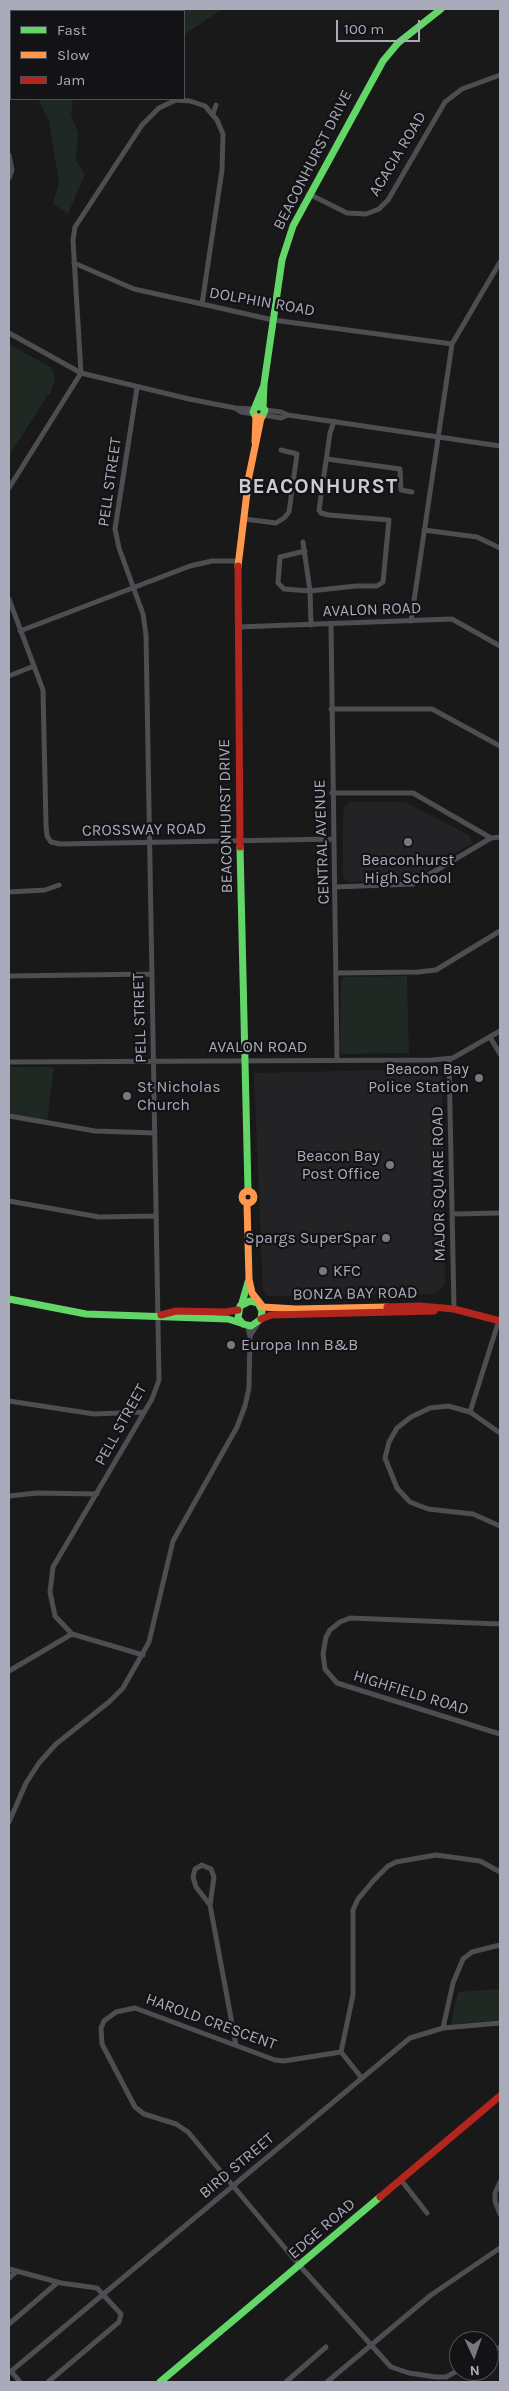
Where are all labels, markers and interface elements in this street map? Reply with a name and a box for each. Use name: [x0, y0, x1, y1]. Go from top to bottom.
legend: [10, 10, 185, 100]
scale bar: [339, 10, 423, 42]
text: 100 m: [344, 20, 384, 38]
text: Fast: [57, 21, 86, 39]
text: Slow: [57, 46, 89, 64]
text: Jam: [57, 71, 85, 89]
street label: BEACONHURST DRIVE: [269, 87, 357, 233]
street label: ACACIA ROAD: [365, 108, 431, 200]
street label: DOLPHIN ROAD: [208, 283, 316, 321]
street label: PELL STREET: [94, 436, 126, 528]
district label: BEACONHURST: [237, 474, 399, 500]
street label: AVALON ROAD: [322, 599, 422, 621]
street label: BEACONHURST DRIVE: [215, 739, 237, 893]
street label: CENTRAL AVENUE: [310, 779, 334, 905]
street label: CROSSWAY ROAD: [82, 819, 206, 841]
marker: Beaconhurst High School: [402, 836, 414, 848]
place label: Beaconhurst High School: [361, 850, 455, 888]
street label: PELL STREET: [129, 973, 151, 1063]
street label: AVALON ROAD: [209, 1037, 307, 1057]
place label: Beacon Bay Police Station: [368, 1059, 469, 1097]
marker: Beacon Bay Police Station: [473, 1072, 485, 1084]
place label: St Nicholas Church: [137, 1077, 221, 1115]
marker: St Nicholas Church: [121, 1090, 133, 1102]
street label: MAJOR SQUARE ROAD: [428, 1106, 450, 1262]
place label: Beacon Bay Post Office: [296, 1146, 380, 1184]
marker: Beacon Bay Post Office: [384, 1159, 396, 1171]
place label: Spargs SuperSpar: [245, 1228, 376, 1248]
marker: Spargs SuperSpar: [380, 1232, 392, 1244]
place label: KFC: [333, 1261, 361, 1281]
marker: KFC: [317, 1265, 329, 1277]
street label: BONZA BAY ROAD: [292, 1283, 418, 1305]
place label: Europa Inn B&B: [241, 1335, 358, 1355]
marker: Europa Inn B&B: [225, 1339, 237, 1351]
street label: PELL STREET: [91, 1381, 151, 1469]
street label: HIGHFIELD ROAD: [351, 1666, 471, 1720]
street label: HAROLD CRESCENT: [143, 1989, 279, 2055]
street label: BIRD STREET: [196, 2129, 278, 2203]
street label: EDGE ROAD: [285, 2195, 359, 2263]
north arrow: [449, 2331, 499, 2381]
text: N: [469, 2362, 480, 2379]

